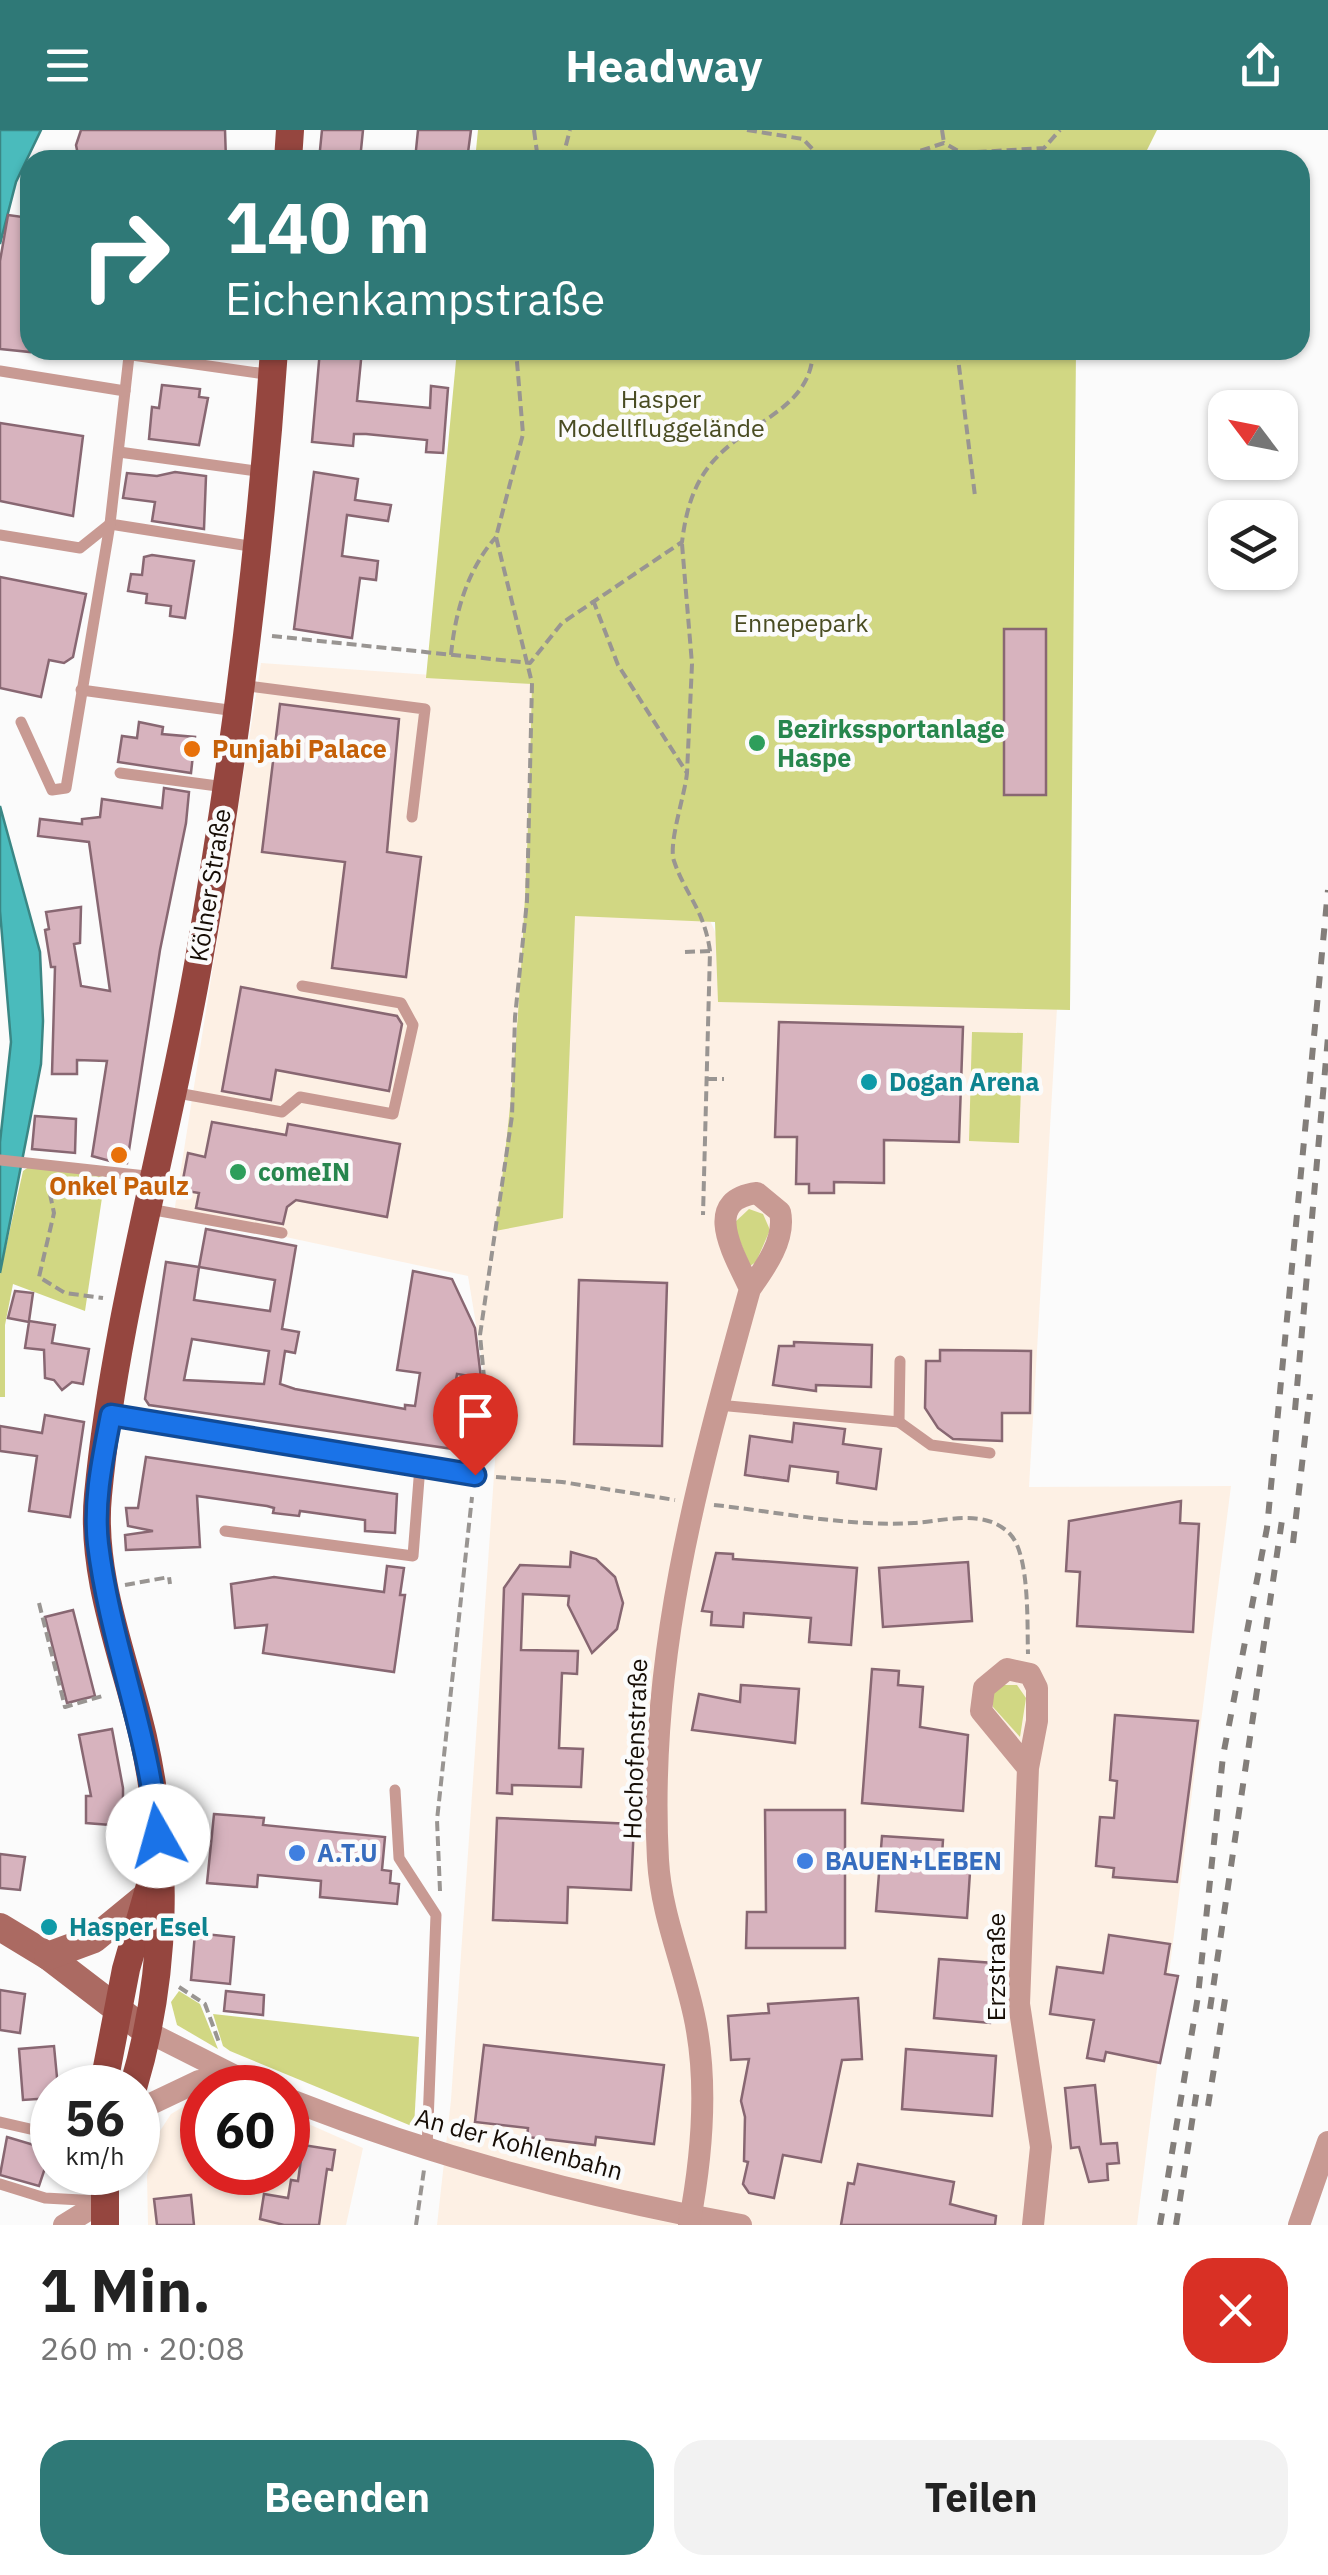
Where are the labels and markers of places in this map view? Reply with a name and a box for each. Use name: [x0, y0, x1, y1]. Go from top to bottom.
place label: Bezirkssportanlage Haspe: [777, 712, 1005, 774]
place label: Punjabi Palace: [212, 732, 387, 765]
marker: Bezirkssportanlage Haspe: [746, 732, 768, 754]
marker: Punjabi Palace: [181, 738, 203, 760]
place label: Dogan Arena: [889, 1065, 1040, 1098]
marker: Dogan Arena: [858, 1071, 880, 1093]
marker: Onkel Paulz: [108, 1144, 130, 1166]
place label: comeIN: [258, 1155, 350, 1188]
marker: comeIN: [227, 1161, 249, 1183]
place label: Onkel Paulz: [49, 1169, 189, 1202]
pin: [433, 1373, 518, 1476]
place label: A.T.U: [317, 1836, 378, 1869]
marker: A.T.U: [286, 1842, 308, 1864]
place label: BAUEN+LEBEN: [825, 1844, 1002, 1877]
marker: BAUEN+LEBEN: [794, 1850, 816, 1872]
place label: Hasper Esel: [69, 1910, 209, 1943]
marker: Hasper Esel: [38, 1916, 60, 1938]

